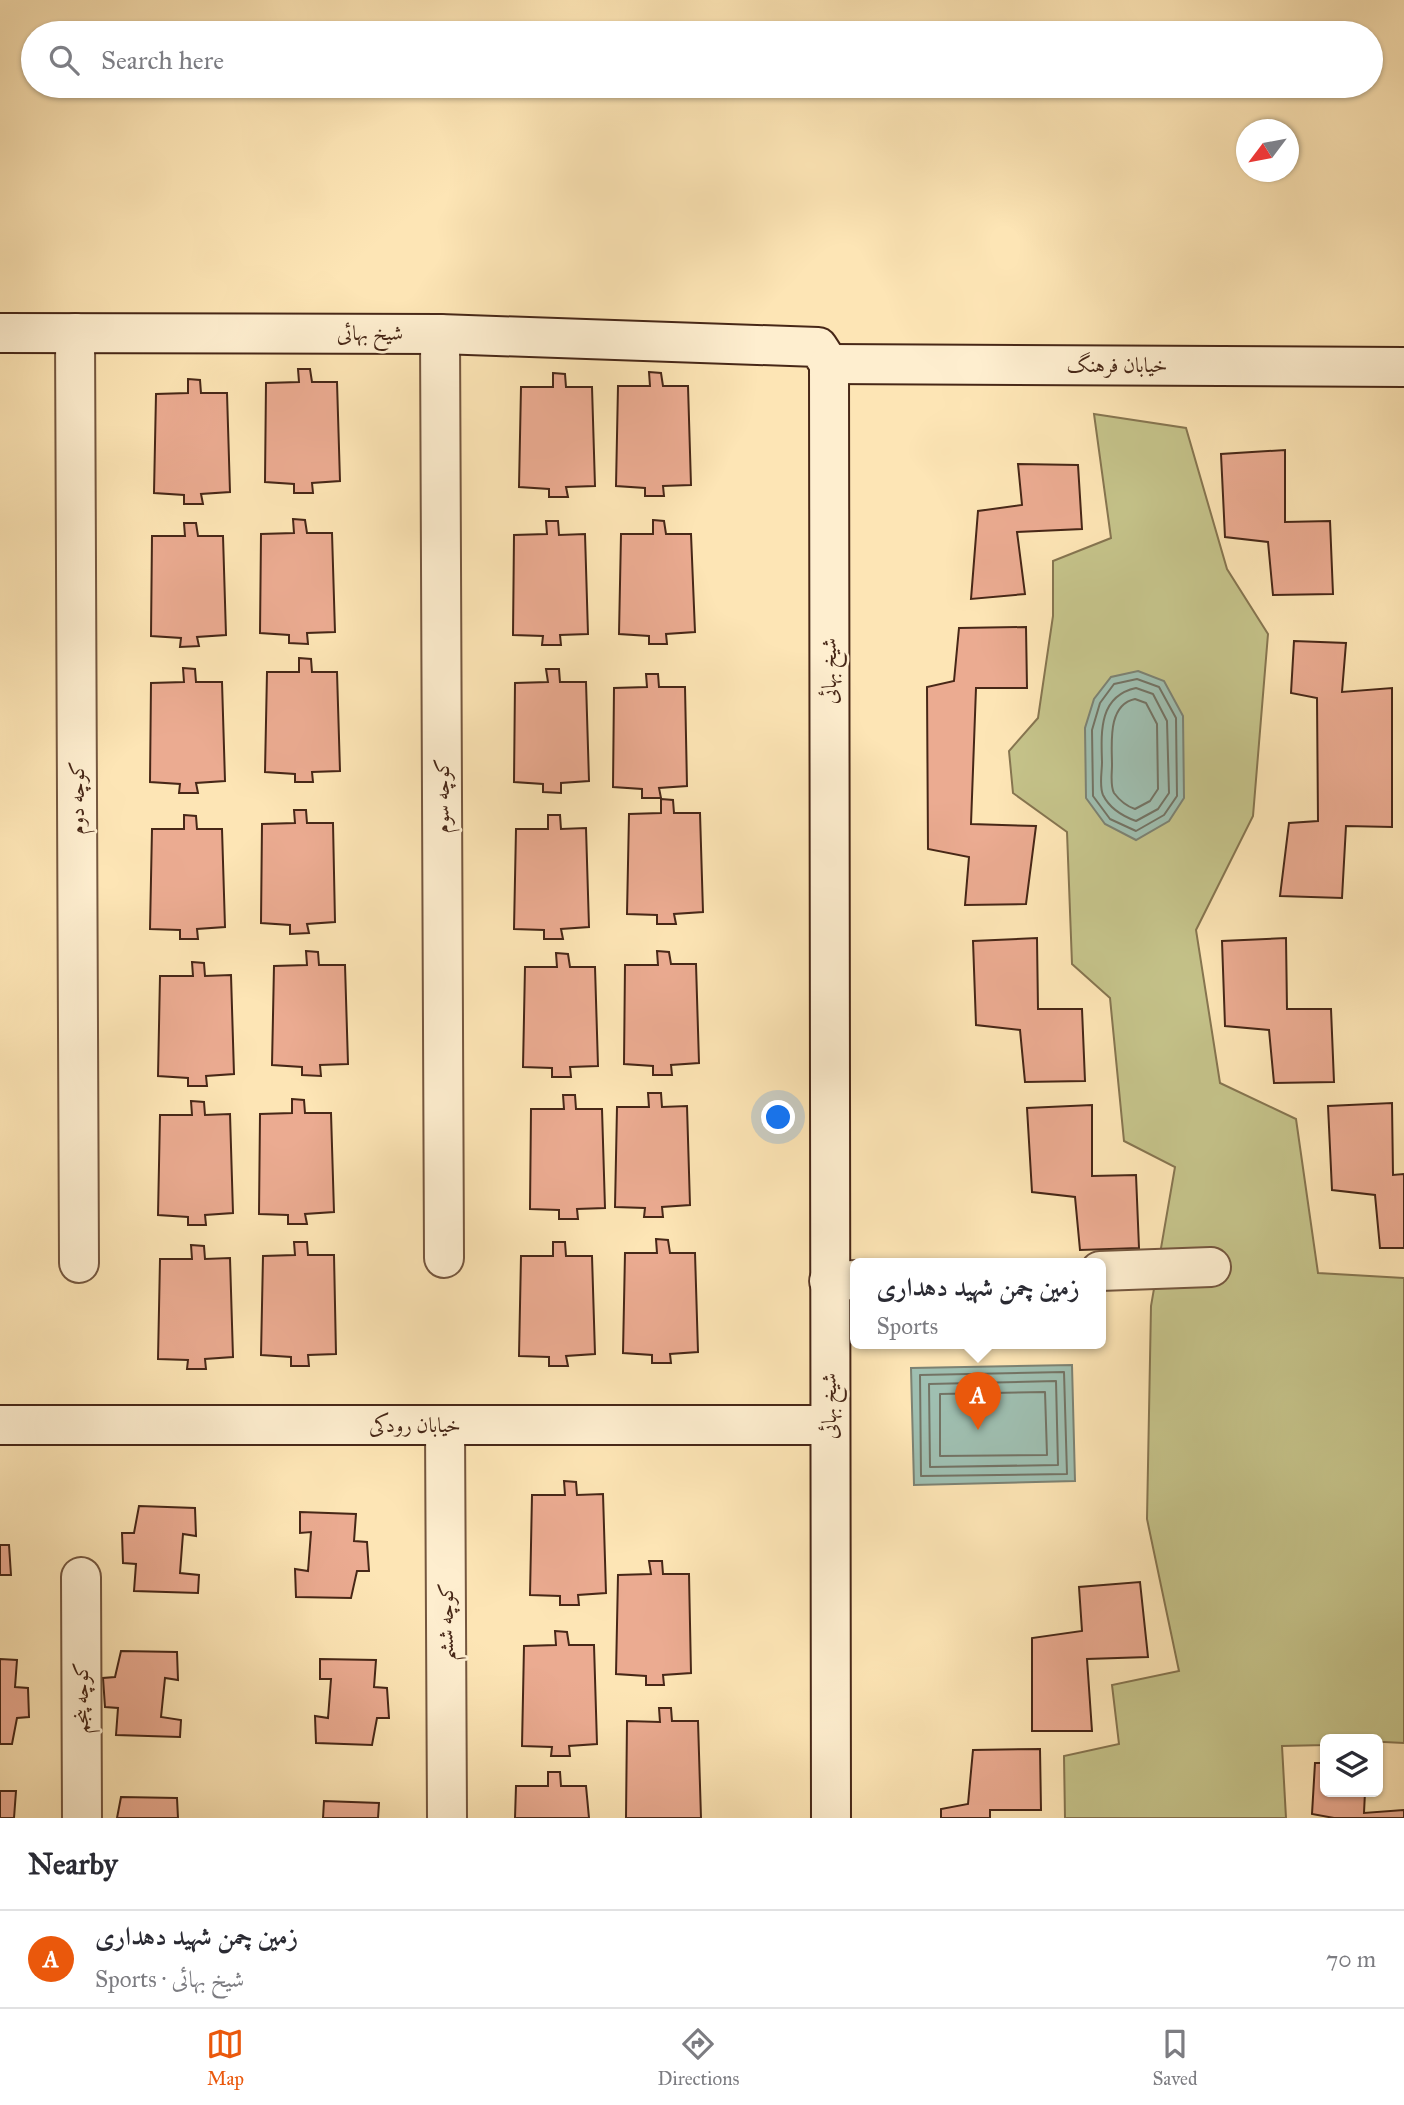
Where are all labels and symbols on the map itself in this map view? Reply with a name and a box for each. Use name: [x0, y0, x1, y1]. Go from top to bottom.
north arrow: [1236, 119, 1299, 182]
street label: شیخ بهائی: [337, 320, 403, 352]
street label: خیابان فرهنگ: [1067, 352, 1167, 378]
street label: شیخ بهائی: [816, 638, 848, 704]
street label: کوچه سوم: [429, 759, 460, 833]
street label: کوچه دوم: [64, 761, 95, 835]
your location: [761, 1100, 795, 1134]
pin: A: [955, 1372, 1001, 1430]
street label: شیخ بهائی: [816, 1373, 848, 1439]
street label: خیابان رودکی: [369, 1412, 461, 1438]
street label: کوچه ششم: [433, 1583, 467, 1661]
street label: کوچه پنجم: [68, 1662, 101, 1734]

